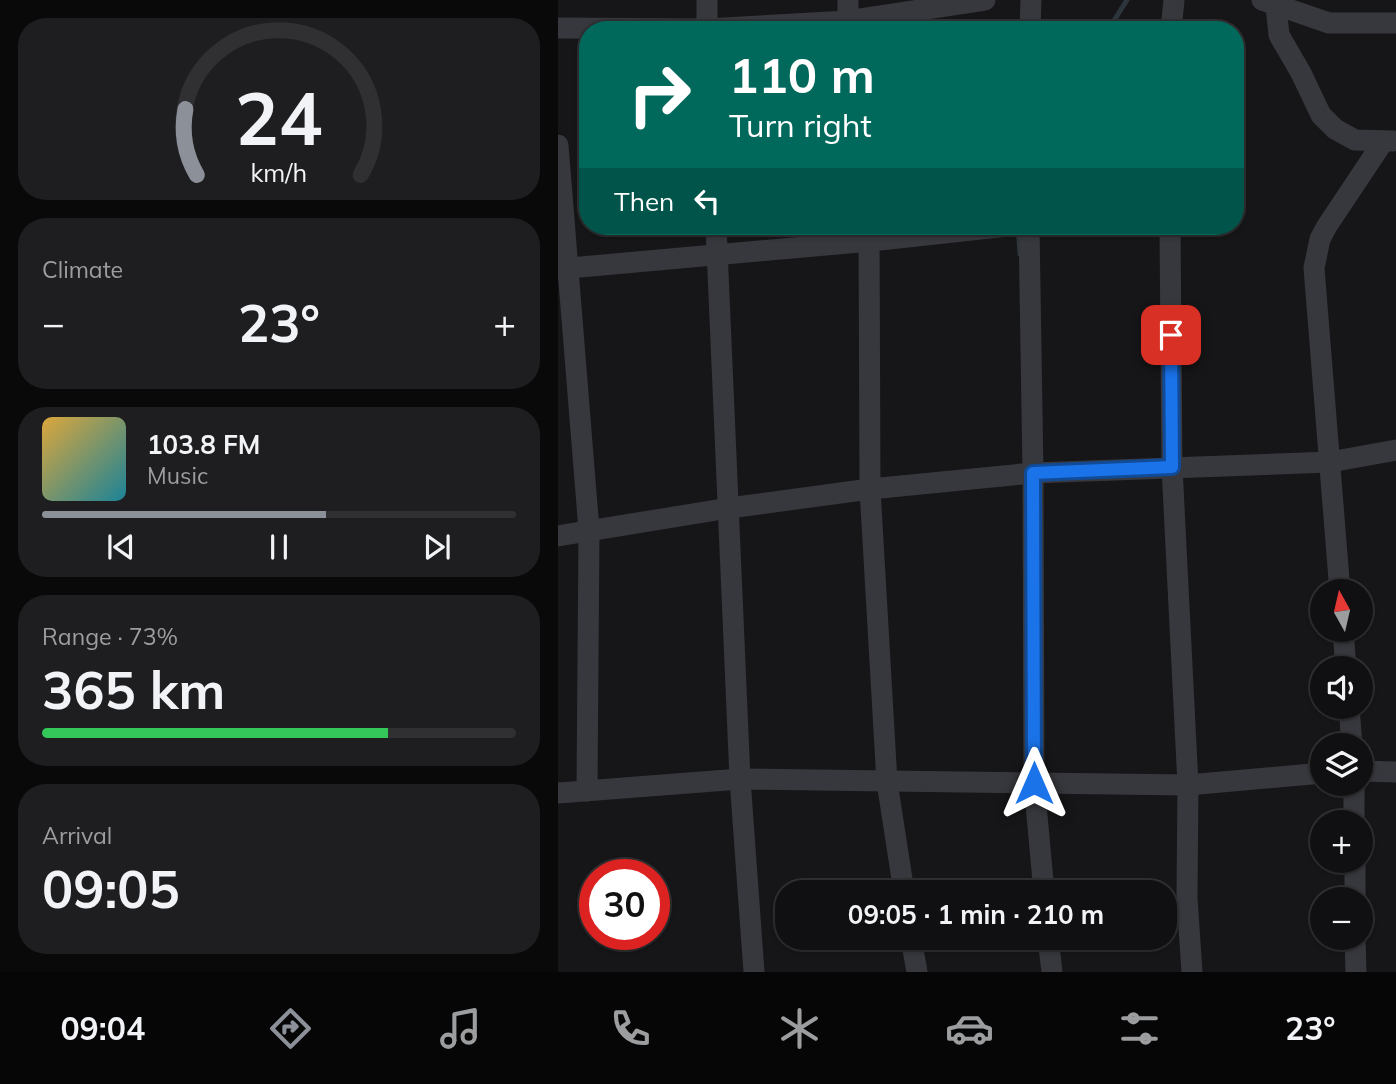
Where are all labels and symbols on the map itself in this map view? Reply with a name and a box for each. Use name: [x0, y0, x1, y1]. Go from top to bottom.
pin: [1141, 305, 1201, 365]
north arrow: [1310, 579, 1374, 642]
position arrow: [997, 746, 1071, 820]
speed limit sign: 30: [579, 859, 670, 950]

